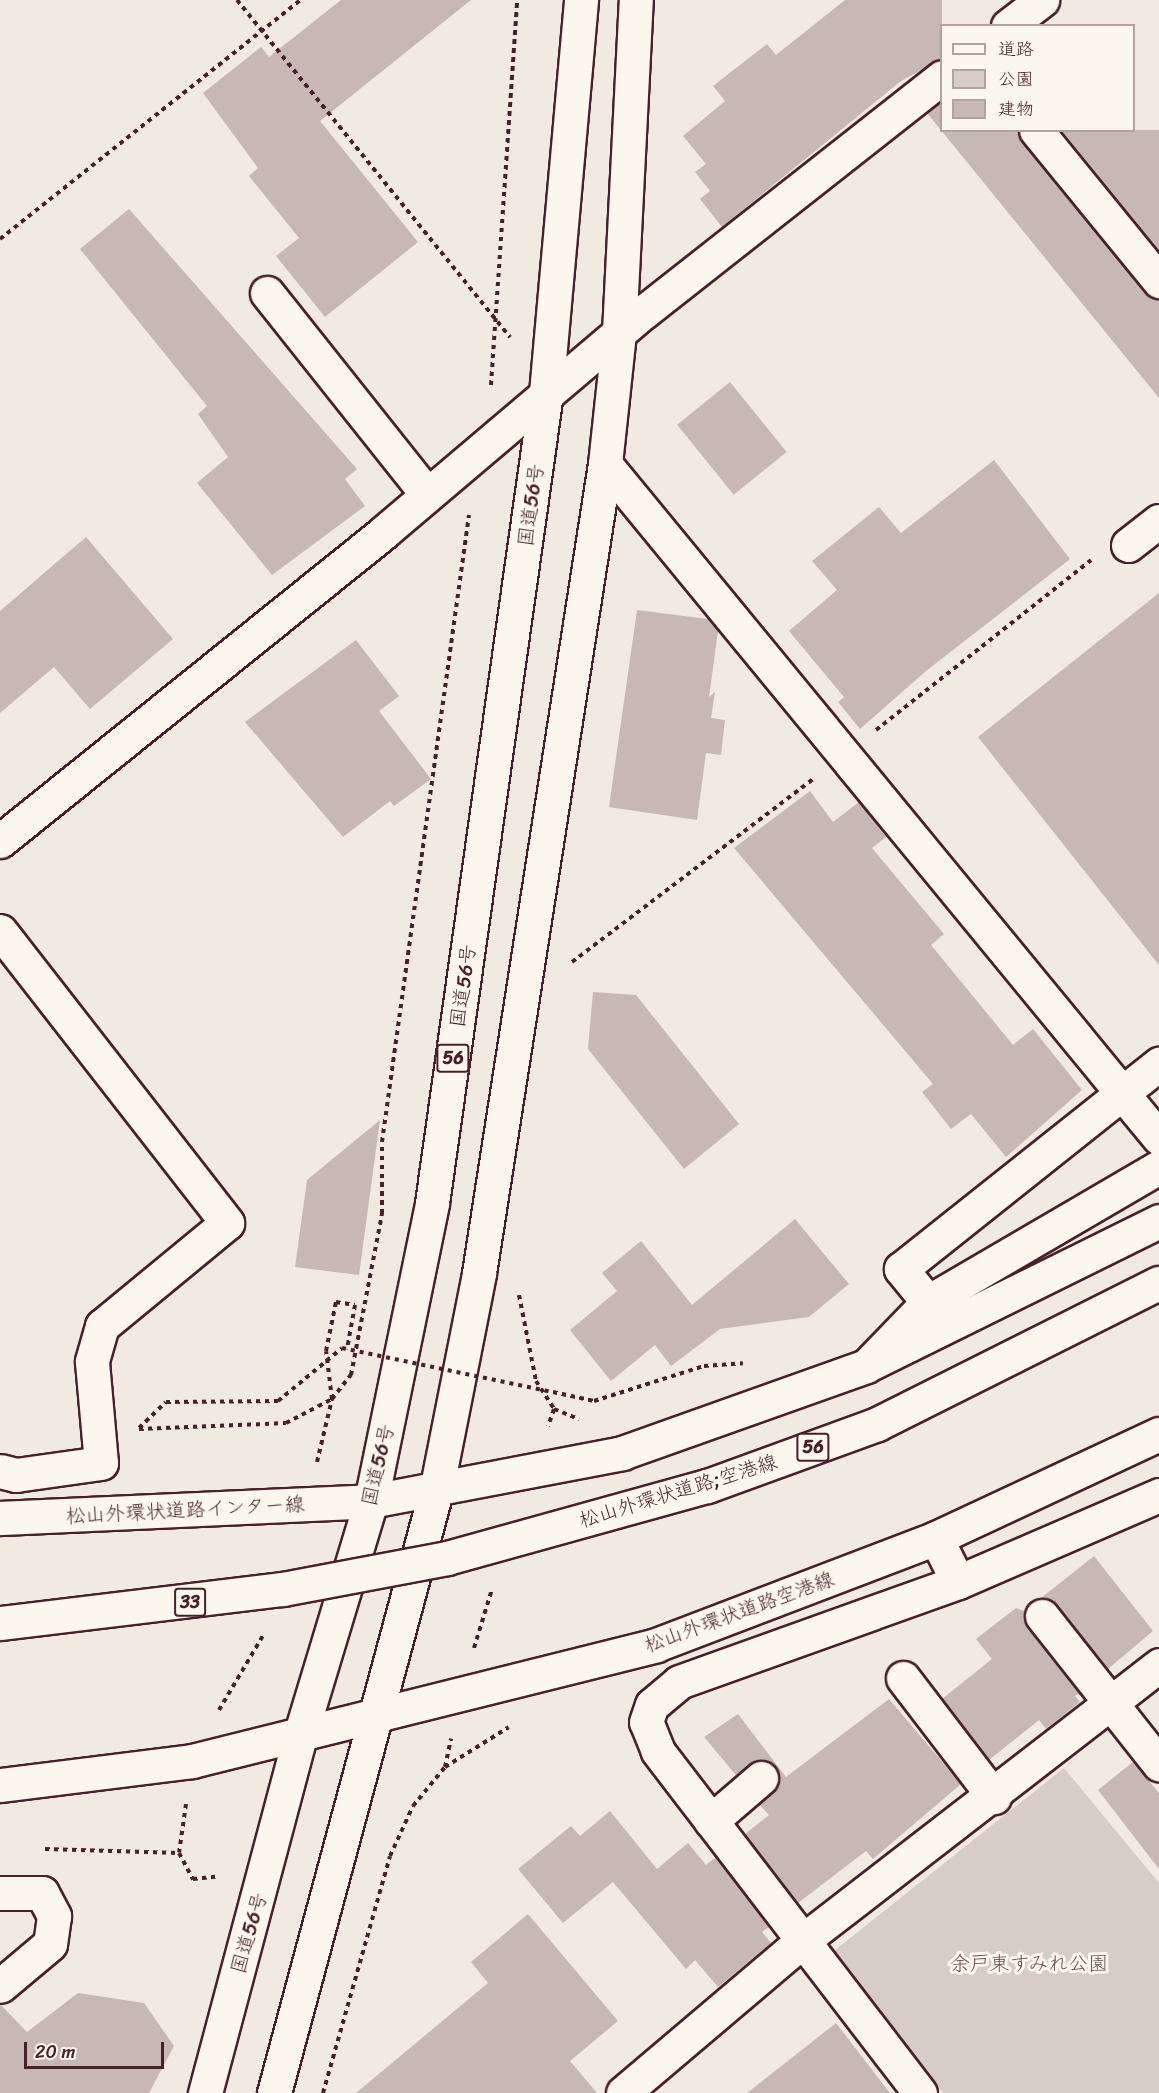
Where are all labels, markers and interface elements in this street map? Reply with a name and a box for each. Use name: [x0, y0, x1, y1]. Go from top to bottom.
legend: [940, 24, 1135, 132]
text: 道路: [998, 33, 1034, 65]
text: 公園: [998, 63, 1034, 95]
text: 建物: [998, 93, 1034, 125]
street label: 国道56号: [513, 462, 549, 548]
street label: 国道56号: [445, 943, 481, 1029]
road number: 56: [435, 1043, 471, 1073]
street label: 国道56号: [357, 1422, 399, 1508]
road number: 56: [795, 1432, 831, 1462]
street label: 松山外環状道路;空港線: [576, 1449, 780, 1533]
street label: 松山外環状道路インター線: [65, 1492, 305, 1528]
street label: 松山外環状道路空港線: [641, 1567, 837, 1657]
road number: 33: [174, 1587, 207, 1617]
street label: 国道56号: [226, 1890, 272, 1976]
park label: 余戸東すみれ公園: [949, 1951, 1109, 1975]
scale bar: [27, 2030, 166, 2068]
text: 20 m: [35, 2036, 75, 2068]

